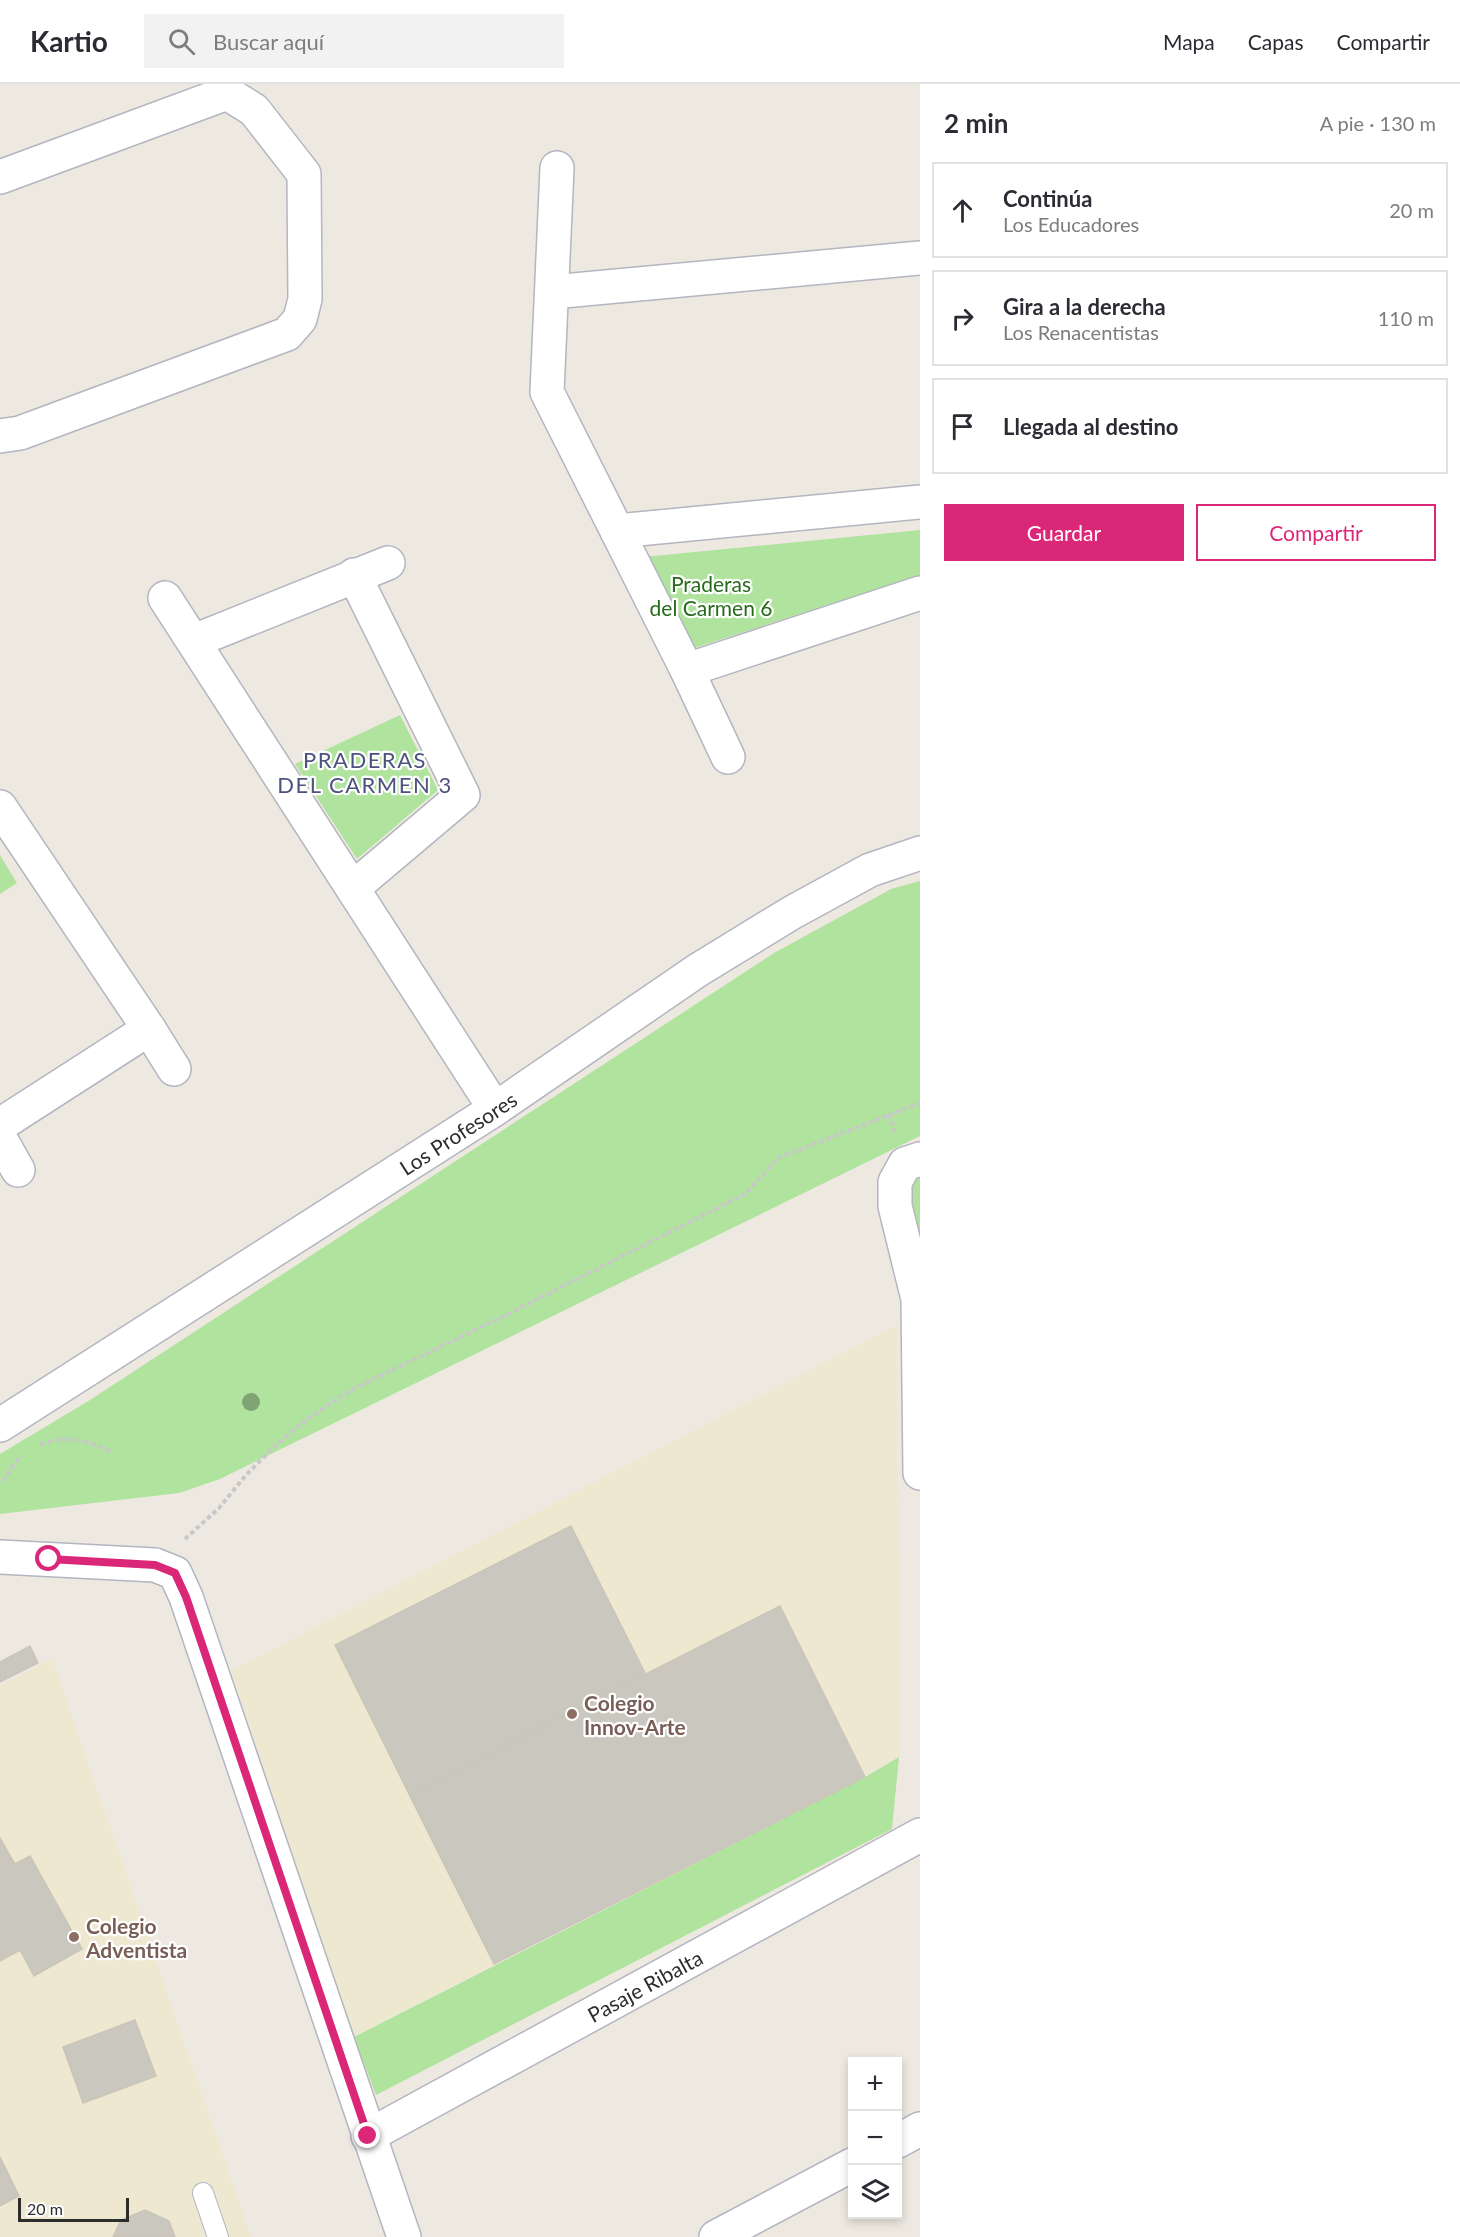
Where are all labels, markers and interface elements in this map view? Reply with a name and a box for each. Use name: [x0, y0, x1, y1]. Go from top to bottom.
search box: [144, 14, 564, 68]
text: Kartio: [30, 24, 108, 58]
icon: search: [165, 25, 198, 58]
text: Buscar aquí: [213, 28, 324, 55]
text: Mapa: [1163, 29, 1215, 54]
text: Capas: [1248, 29, 1304, 54]
text: Compartir: [1337, 29, 1430, 54]
text: 2 min: [944, 107, 1008, 139]
text: A pie · 130 m: [1320, 111, 1436, 135]
text: Continúa: [1003, 185, 1092, 212]
icon: ahead: [946, 194, 979, 227]
text: 20 m: [1389, 198, 1434, 222]
text: Los Educadores: [1003, 212, 1139, 236]
text: Gira a la derecha: [1003, 293, 1166, 320]
icon: right: [946, 302, 979, 335]
text: 110 m: [1378, 306, 1434, 330]
text: Los Renacentistas: [1003, 320, 1159, 344]
icon: arrive: [946, 410, 979, 443]
text: Llegada al destino: [1003, 413, 1179, 440]
button: Guardar: [944, 504, 1184, 561]
button: Compartir: [1196, 504, 1436, 561]
park label: Praderas del Carmen 6: [650, 571, 772, 620]
district label: PRADERAS DEL CARMEN 3: [277, 746, 453, 798]
street label: Los Profesores: [394, 1086, 521, 1179]
route start: [35, 1545, 61, 1571]
place label: Colegio Innov-Arte: [584, 1690, 686, 1739]
marker: Colegio Innov-Arte: [565, 1707, 579, 1721]
place label: Colegio Adventista: [85, 1913, 187, 1962]
marker: Colegio Adventista: [67, 1930, 81, 1944]
street label: Pasaje Ribalta: [583, 1944, 706, 2027]
map controls: [848, 2057, 902, 2219]
button: +: [848, 2057, 902, 2111]
button: −: [848, 2111, 902, 2165]
route end: [354, 2122, 380, 2148]
button: layers: [848, 2165, 902, 2219]
scale bar: [18, 2195, 129, 2222]
text: 20 m: [27, 2199, 63, 2218]

